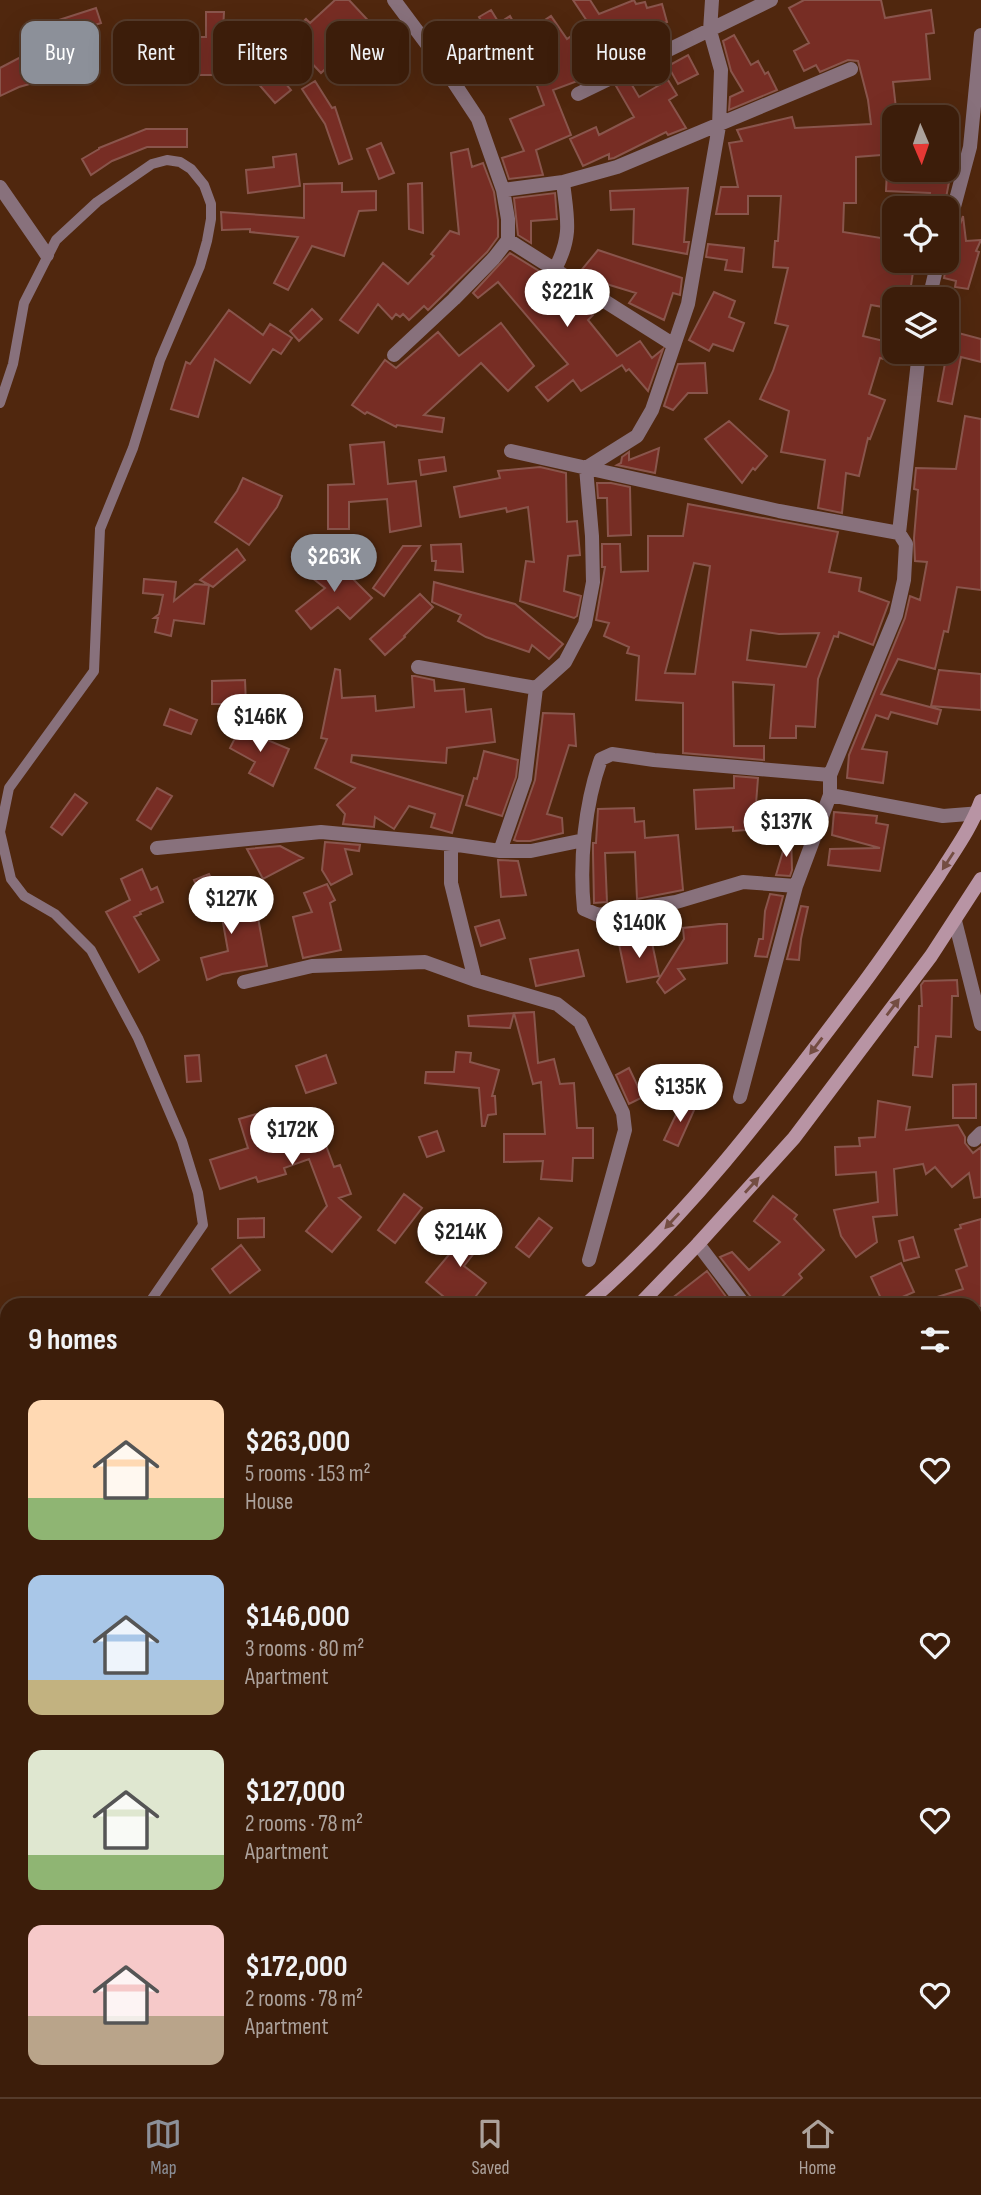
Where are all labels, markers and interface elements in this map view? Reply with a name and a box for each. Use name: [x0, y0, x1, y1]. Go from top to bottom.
chip: Buy: [21, 21, 99, 84]
chip: Rent: [113, 21, 199, 84]
chip: Filters: [213, 21, 312, 84]
chip: New: [326, 21, 409, 84]
chip: Apartment: [423, 21, 558, 84]
chip: House: [572, 21, 670, 84]
north arrow: [882, 105, 959, 182]
map controls: [882, 105, 959, 364]
button: locate: [882, 196, 959, 273]
pin: $221K: [518, 270, 616, 329]
text: $221K: [541, 278, 593, 306]
button: layers: [882, 287, 959, 364]
pin: $263K: [285, 534, 383, 594]
text: $263K: [307, 543, 361, 571]
pin: $146K: [211, 694, 309, 754]
text: $146K: [233, 703, 287, 731]
pin: $137K: [737, 800, 835, 859]
text: $137K: [760, 808, 812, 836]
one-way arrow: [942, 851, 955, 870]
pin: $127K: [182, 876, 280, 936]
text: $127K: [205, 885, 257, 913]
pin: $140K: [590, 900, 688, 960]
text: $140K: [612, 909, 666, 937]
one-way arrow: [886, 997, 900, 1016]
one-way arrow: [810, 1037, 824, 1055]
pin: $135K: [631, 1064, 729, 1124]
text: $135K: [654, 1073, 706, 1101]
pin: $172K: [243, 1108, 341, 1167]
text: $172K: [266, 1116, 318, 1144]
one-way arrow: [744, 1176, 760, 1194]
pin: $214K: [411, 1210, 509, 1269]
one-way arrow: [664, 1212, 680, 1230]
text: $214K: [433, 1218, 487, 1246]
icon: filters: [916, 1321, 954, 1359]
text: 9 homes: [28, 1322, 118, 1358]
text: $263,000: [245, 1424, 350, 1460]
icon: home: [84, 1428, 168, 1512]
icon: heart: [916, 1451, 954, 1489]
text: 5 rooms · 153 m²: [245, 1460, 371, 1488]
text: House: [245, 1488, 293, 1516]
text: $146,000: [245, 1599, 350, 1635]
icon: home: [84, 1603, 168, 1687]
icon: heart: [916, 1626, 954, 1664]
text: 3 rooms · 80 m²: [245, 1635, 364, 1663]
text: Apartment: [245, 1663, 329, 1691]
text: $127,000: [245, 1774, 345, 1810]
icon: home: [84, 1778, 168, 1862]
icon: heart: [916, 1801, 954, 1839]
text: 2 rooms · 78 m²: [245, 1810, 363, 1838]
text: Apartment: [245, 1838, 329, 1866]
text: $172,000: [245, 1949, 348, 1985]
icon: home: [84, 1953, 168, 2037]
icon: heart: [916, 1976, 954, 2014]
text: 2 rooms · 78 m²: [245, 1985, 363, 2013]
text: Apartment: [245, 2013, 329, 2041]
tab: Map: [144, 2115, 182, 2180]
tab: Saved: [471, 2115, 510, 2180]
tab: Home: [799, 2115, 837, 2180]

